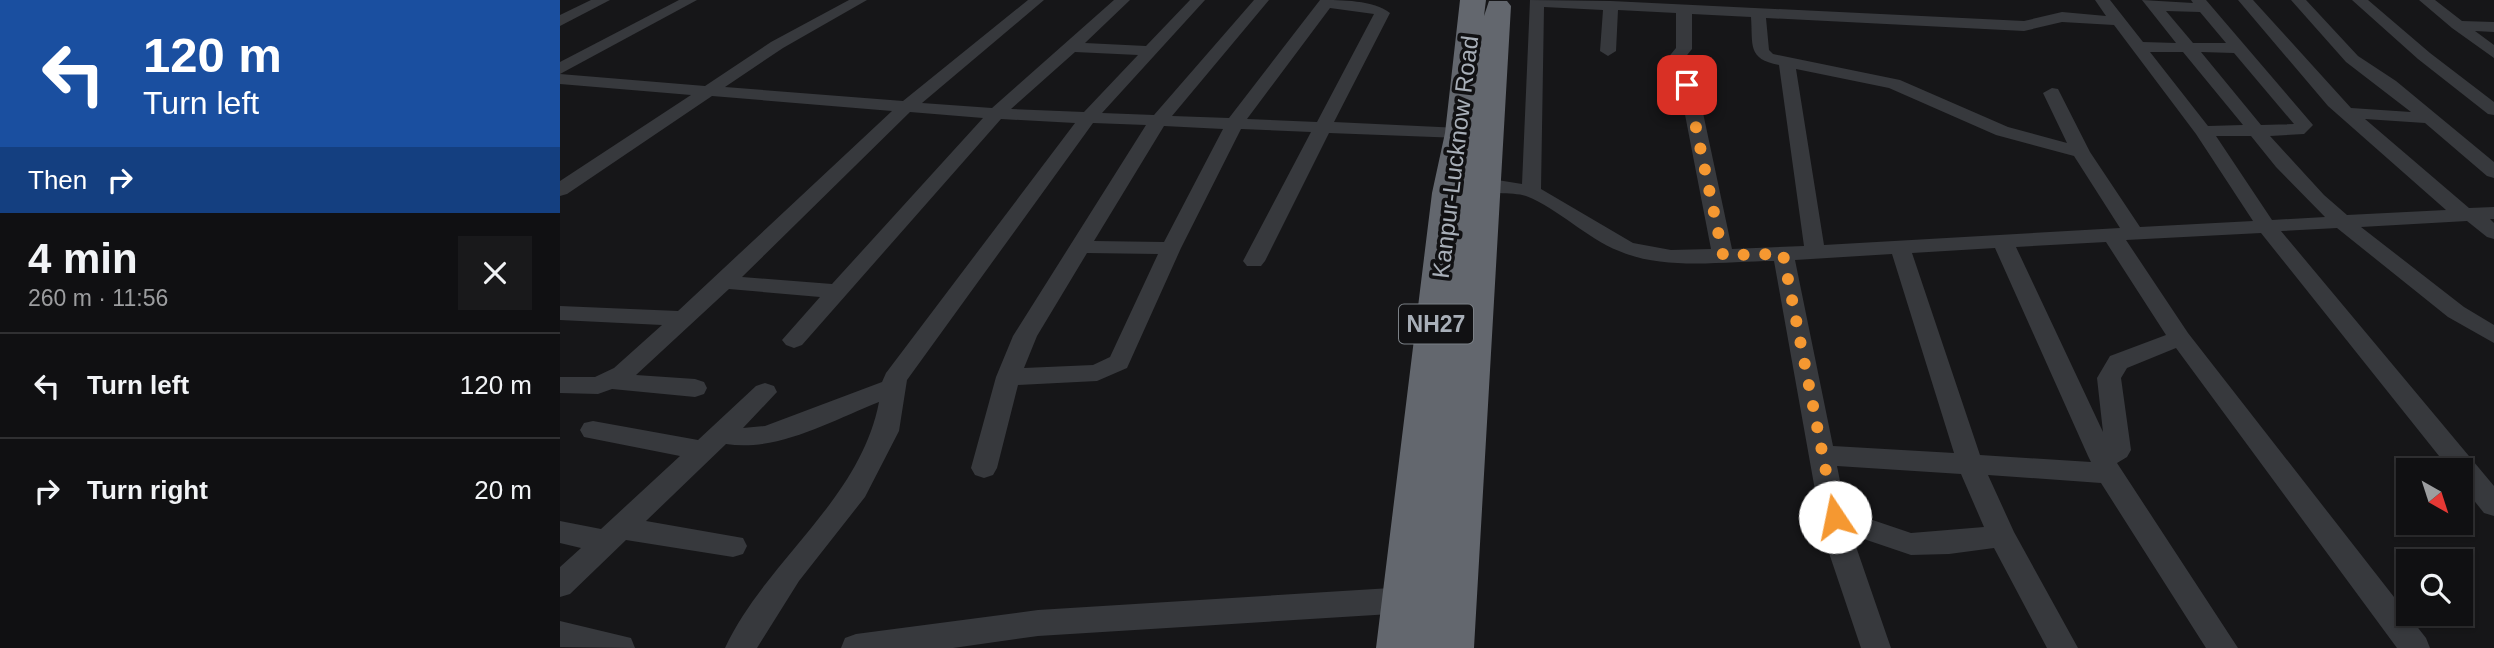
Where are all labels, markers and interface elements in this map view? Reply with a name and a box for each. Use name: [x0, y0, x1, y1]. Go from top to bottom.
icon: left: [28, 28, 119, 119]
text: 120 m: [143, 28, 282, 82]
street label: Kanpur-Lucknow Road: [1427, 34, 1483, 280]
pin: [1657, 55, 1717, 115]
icon: arrive: [1668, 66, 1706, 104]
text: Turn left: [143, 85, 259, 121]
icon: right: [101, 161, 139, 199]
text: Then: [28, 165, 87, 195]
text: 4 min: [28, 235, 138, 282]
button: close: [458, 236, 532, 310]
text: 260 m · 11:56: [28, 285, 168, 311]
road number: NH27: [1399, 304, 1473, 344]
icon: left: [28, 367, 66, 405]
text: Turn left: [87, 370, 189, 400]
text: 120 m: [460, 370, 532, 400]
north arrow: [2396, 458, 2473, 536]
map controls: [2396, 458, 2473, 626]
icon: right: [28, 472, 66, 510]
text: Turn right: [87, 475, 208, 505]
text: 20 m: [474, 475, 532, 505]
position arrow: [1798, 480, 1872, 554]
button: search: [2396, 549, 2473, 626]

